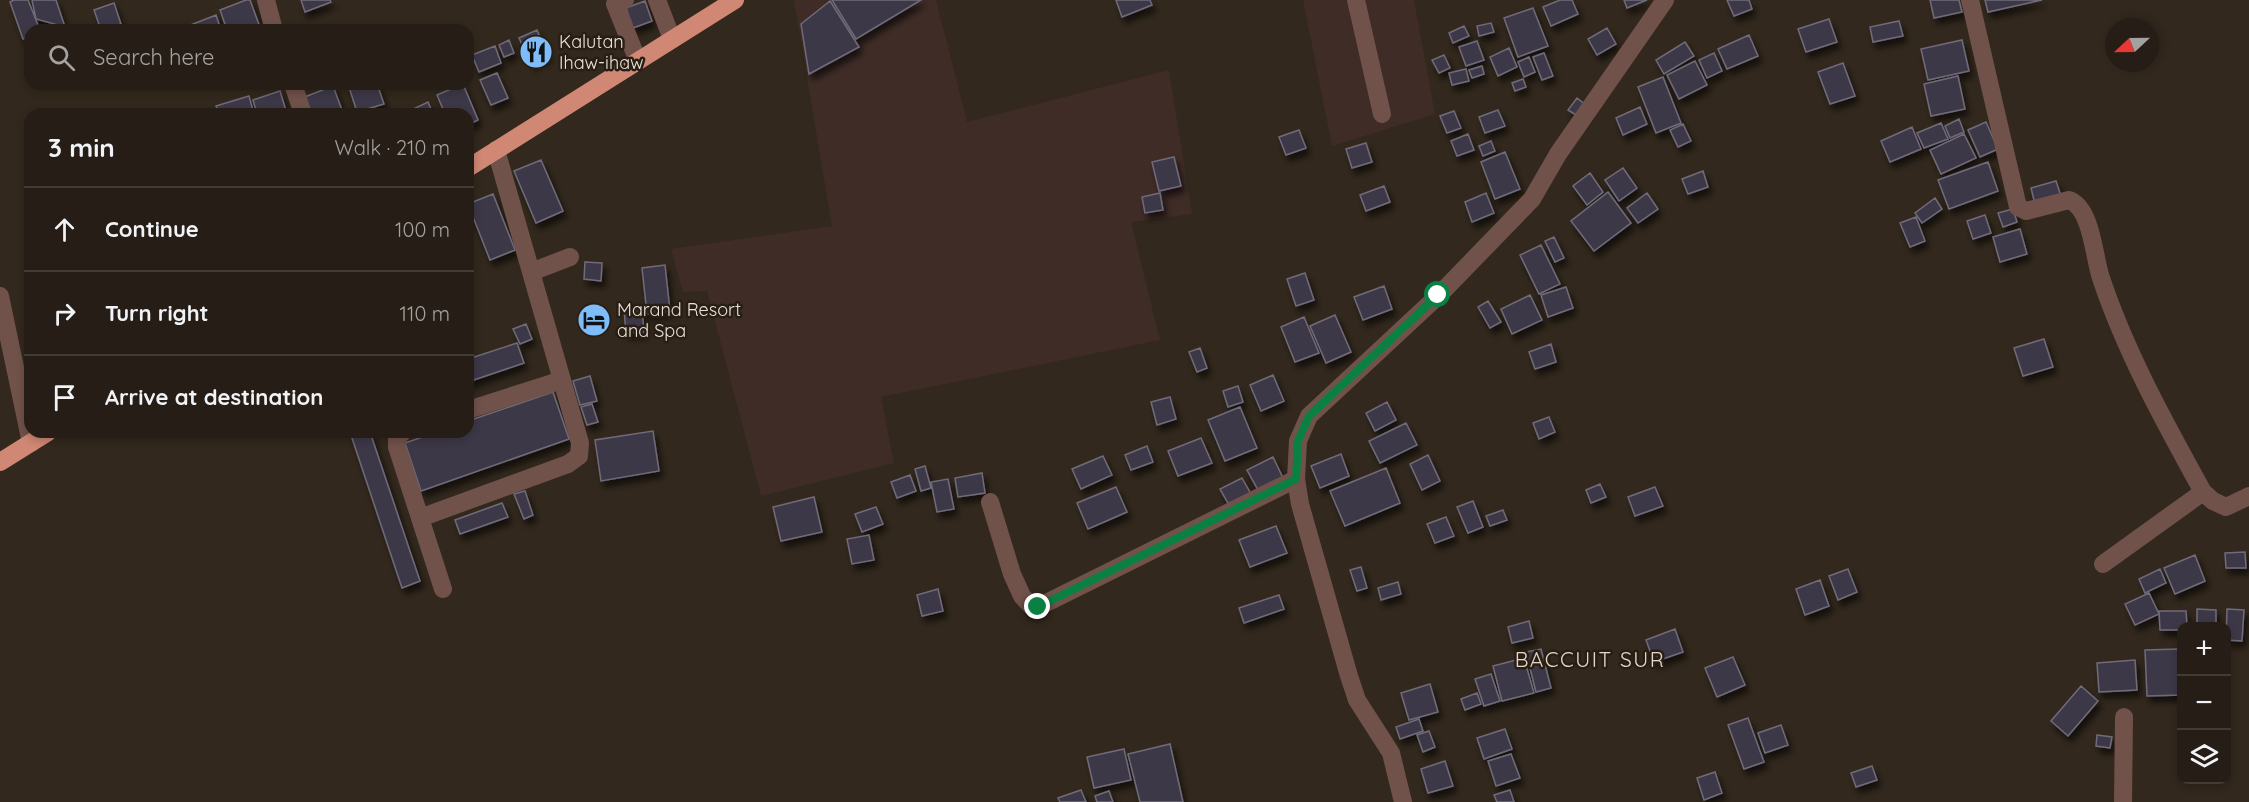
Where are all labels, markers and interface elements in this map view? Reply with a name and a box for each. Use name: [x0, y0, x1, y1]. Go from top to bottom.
north arrow: [2105, 18, 2159, 72]
search box: [24, 24, 474, 90]
place label: Kalutan Ihaw-ihaw: [559, 30, 644, 74]
restaurant icon: Kalutan Ihaw-ihaw: [518, 34, 554, 70]
icon: search: [45, 41, 78, 74]
text: Search here: [93, 43, 214, 71]
text: 3 min: [48, 131, 115, 164]
text: Walk · 210 m: [335, 135, 450, 160]
icon: ahead: [48, 213, 81, 246]
text: Continue: [105, 215, 199, 243]
text: 100 m: [395, 217, 450, 242]
route start: [1424, 281, 1450, 307]
icon: right: [48, 297, 81, 330]
place label: Marand Resort and Spa: [617, 298, 741, 342]
text: Turn right: [105, 299, 209, 327]
text: 110 m: [400, 301, 450, 326]
hotel icon: Marand Resort and Spa: [576, 302, 612, 338]
icon: arrive: [48, 381, 81, 414]
text: Arrive at destination: [105, 383, 323, 411]
route end: [1024, 593, 1050, 619]
map controls: [2177, 622, 2231, 784]
button: +: [2177, 622, 2231, 676]
district label: BACCUIT SUR: [1515, 646, 1665, 672]
button: −: [2177, 676, 2231, 730]
button: layers: [2177, 730, 2231, 784]

